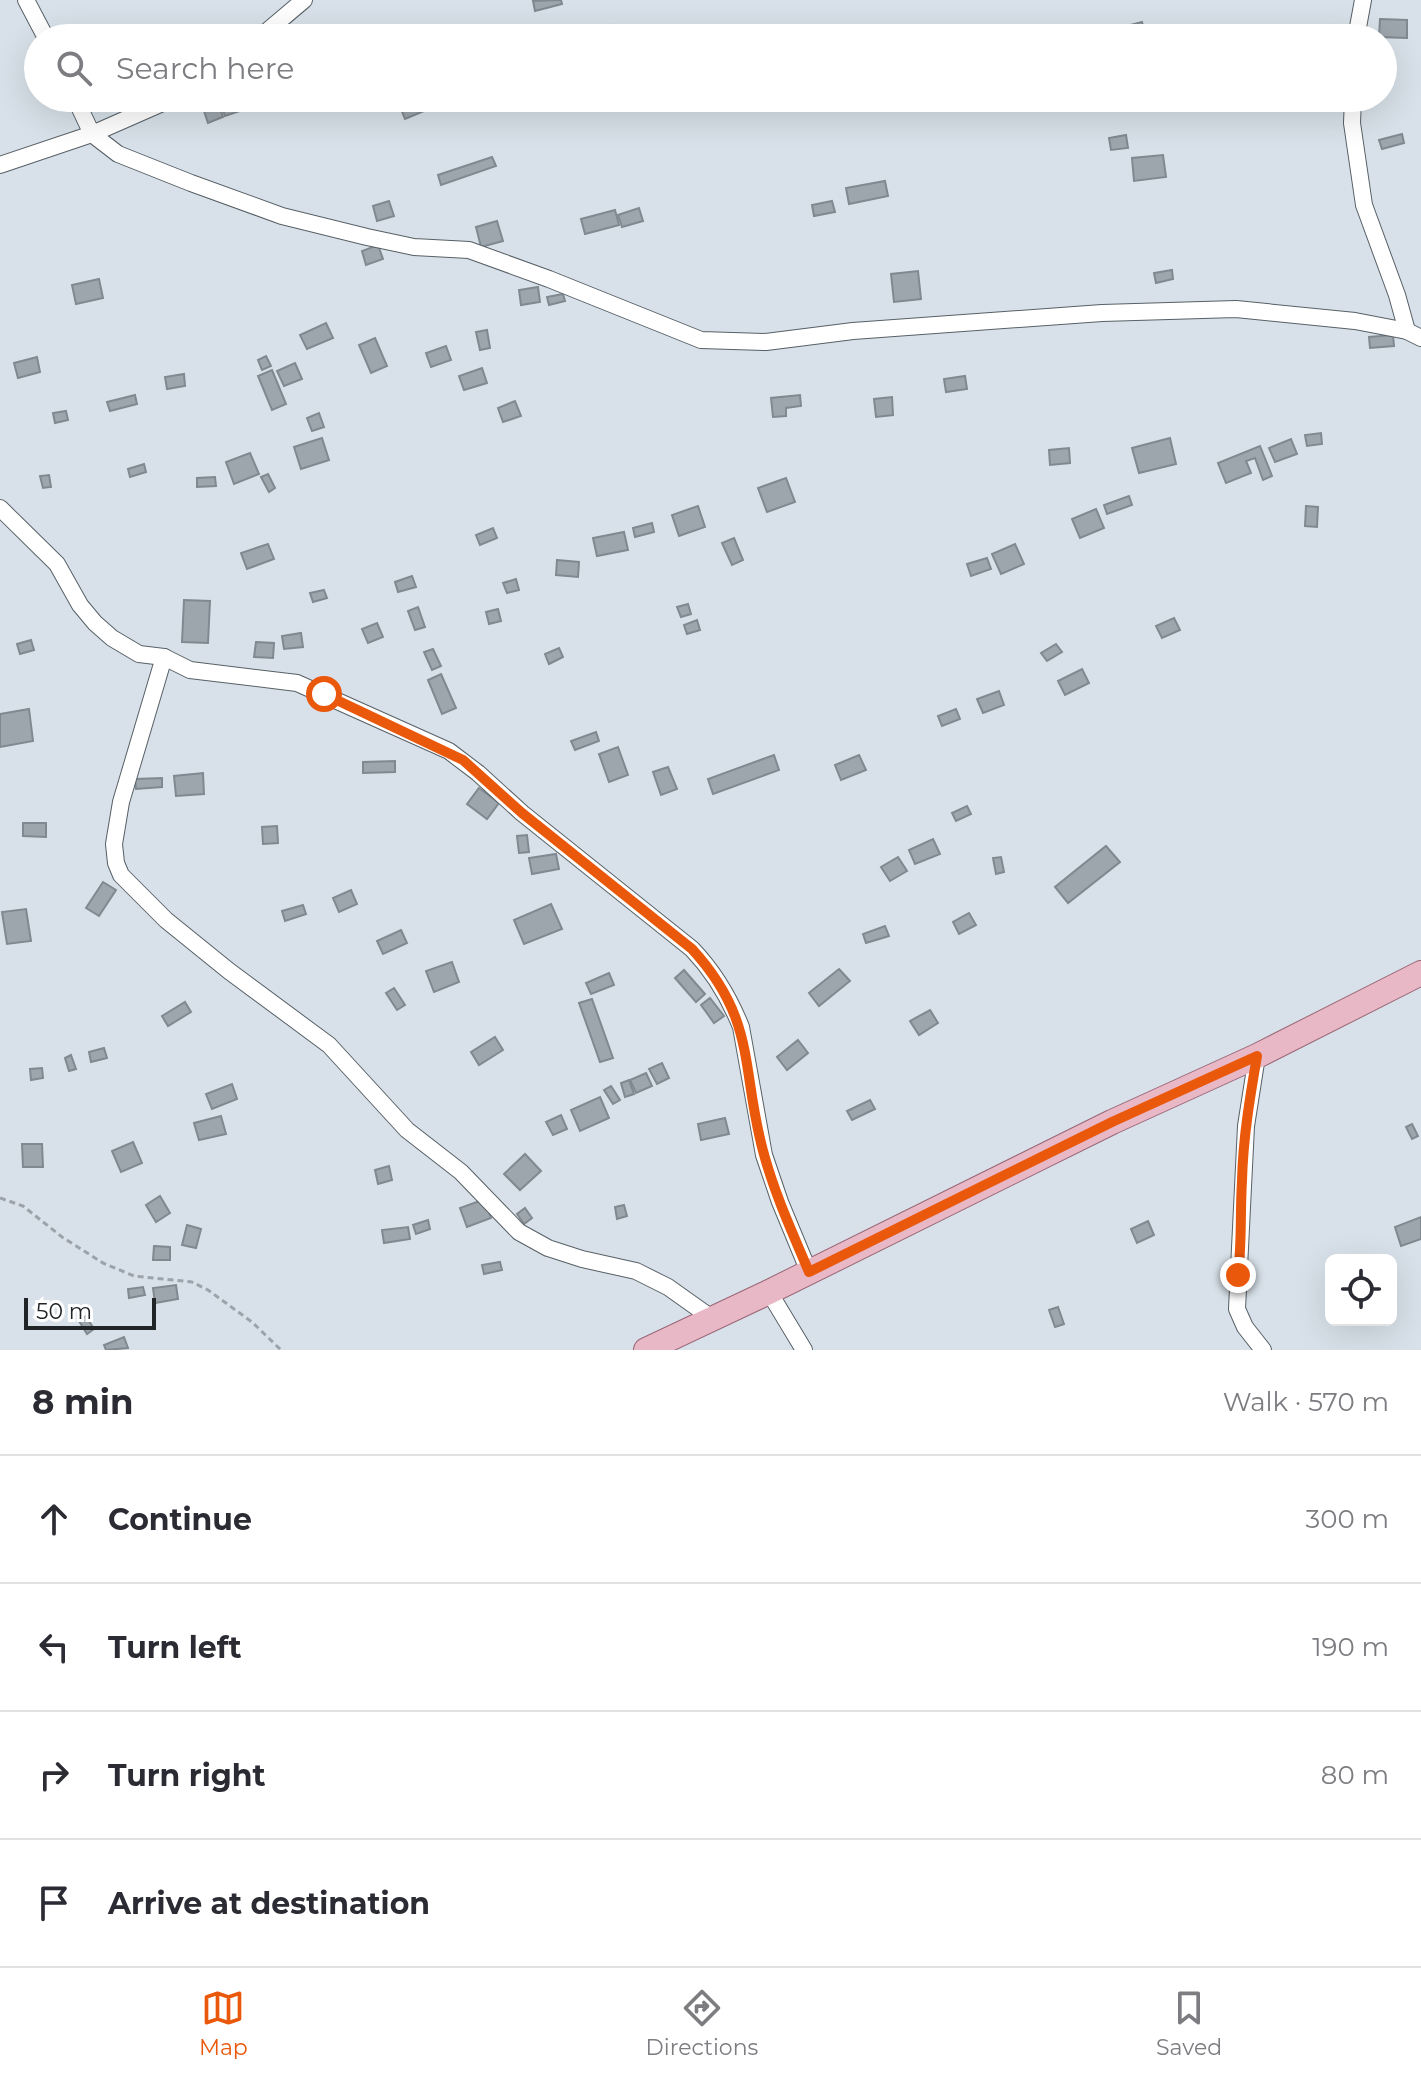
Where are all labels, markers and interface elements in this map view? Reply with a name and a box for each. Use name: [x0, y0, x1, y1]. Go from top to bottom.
search box: [24, 24, 1397, 112]
icon: search: [52, 46, 96, 90]
text: Search here: [116, 50, 294, 87]
route start: [306, 676, 342, 712]
map controls: [1325, 1254, 1397, 1326]
button: locate: [1325, 1254, 1397, 1326]
route end: [1220, 1257, 1256, 1293]
scale bar: [24, 1294, 156, 1330]
text: 50 m: [36, 1298, 92, 1325]
text: 8 min: [32, 1381, 133, 1423]
text: Walk · 570 m: [1223, 1386, 1389, 1418]
icon: ahead: [32, 1497, 76, 1541]
text: Continue: [108, 1501, 252, 1538]
text: 300 m: [1306, 1503, 1389, 1535]
icon: left: [32, 1625, 76, 1669]
text: Turn left: [108, 1629, 241, 1666]
text: 190 m: [1312, 1631, 1389, 1663]
icon: right: [32, 1753, 76, 1797]
text: Turn right: [108, 1757, 265, 1794]
text: 80 m: [1321, 1759, 1389, 1791]
icon: arrive: [32, 1881, 76, 1925]
text: Arrive at destination: [108, 1885, 430, 1922]
tab: Map: [199, 1986, 248, 2061]
tab: Directions: [646, 1986, 758, 2061]
tab: Saved: [1156, 1986, 1222, 2061]

